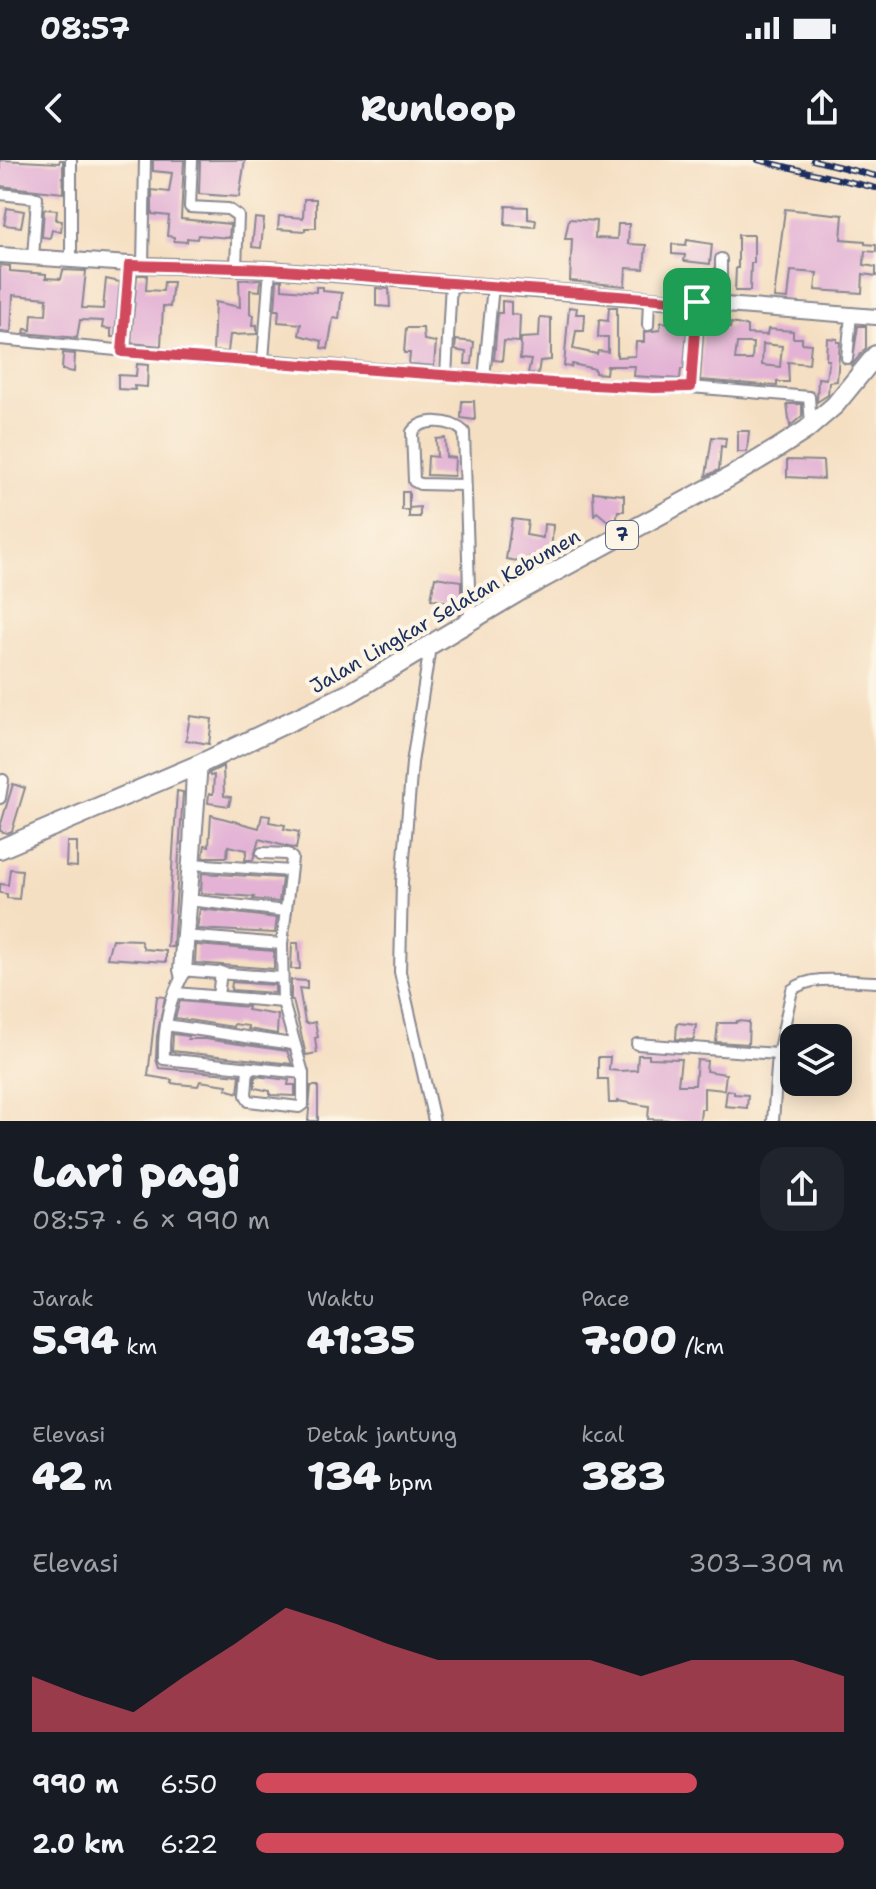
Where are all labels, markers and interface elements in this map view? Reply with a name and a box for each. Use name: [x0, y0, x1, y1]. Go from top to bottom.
text: 08:57: [40, 8, 130, 49]
text: Runloop: [360, 84, 516, 133]
icon: back: [32, 86, 76, 130]
icon: share: [800, 86, 844, 130]
pin: [663, 268, 731, 336]
icon: arrive: [675, 280, 719, 324]
road number: 7: [606, 521, 638, 549]
street label: Jalan Lingkar Selatan Kebumen: [305, 523, 585, 699]
map controls: [780, 1024, 852, 1096]
button: layers: [780, 1024, 852, 1096]
text: Lari pagi: [32, 1142, 241, 1201]
button: share: [760, 1147, 844, 1231]
text: 08:57 · 6 × 990 m: [32, 1202, 270, 1237]
text: Jarak: [32, 1284, 94, 1313]
text: Waktu: [307, 1284, 374, 1313]
text: Pace: [581, 1284, 630, 1313]
text: 5.94: [32, 1313, 119, 1367]
text: 41:35: [307, 1313, 415, 1367]
text: 7:00: [581, 1313, 677, 1367]
text: km: [119, 1332, 157, 1361]
text: /km: [677, 1332, 724, 1361]
text: Elevasi: [32, 1420, 106, 1449]
text: Detak jantung: [307, 1420, 457, 1449]
text: kcal: [581, 1420, 624, 1449]
text: 42: [32, 1449, 86, 1503]
text: 134: [307, 1449, 381, 1503]
text: 383: [581, 1449, 665, 1503]
text: m: [86, 1468, 112, 1497]
text: bpm: [381, 1468, 433, 1497]
text: Elevasi: [32, 1545, 119, 1580]
text: 303–309 m: [688, 1545, 844, 1580]
text: 990 m: [32, 1766, 119, 1801]
text: 6:50: [160, 1766, 218, 1801]
text: 2.0 km: [32, 1826, 124, 1861]
text: 6:22: [160, 1826, 218, 1861]

